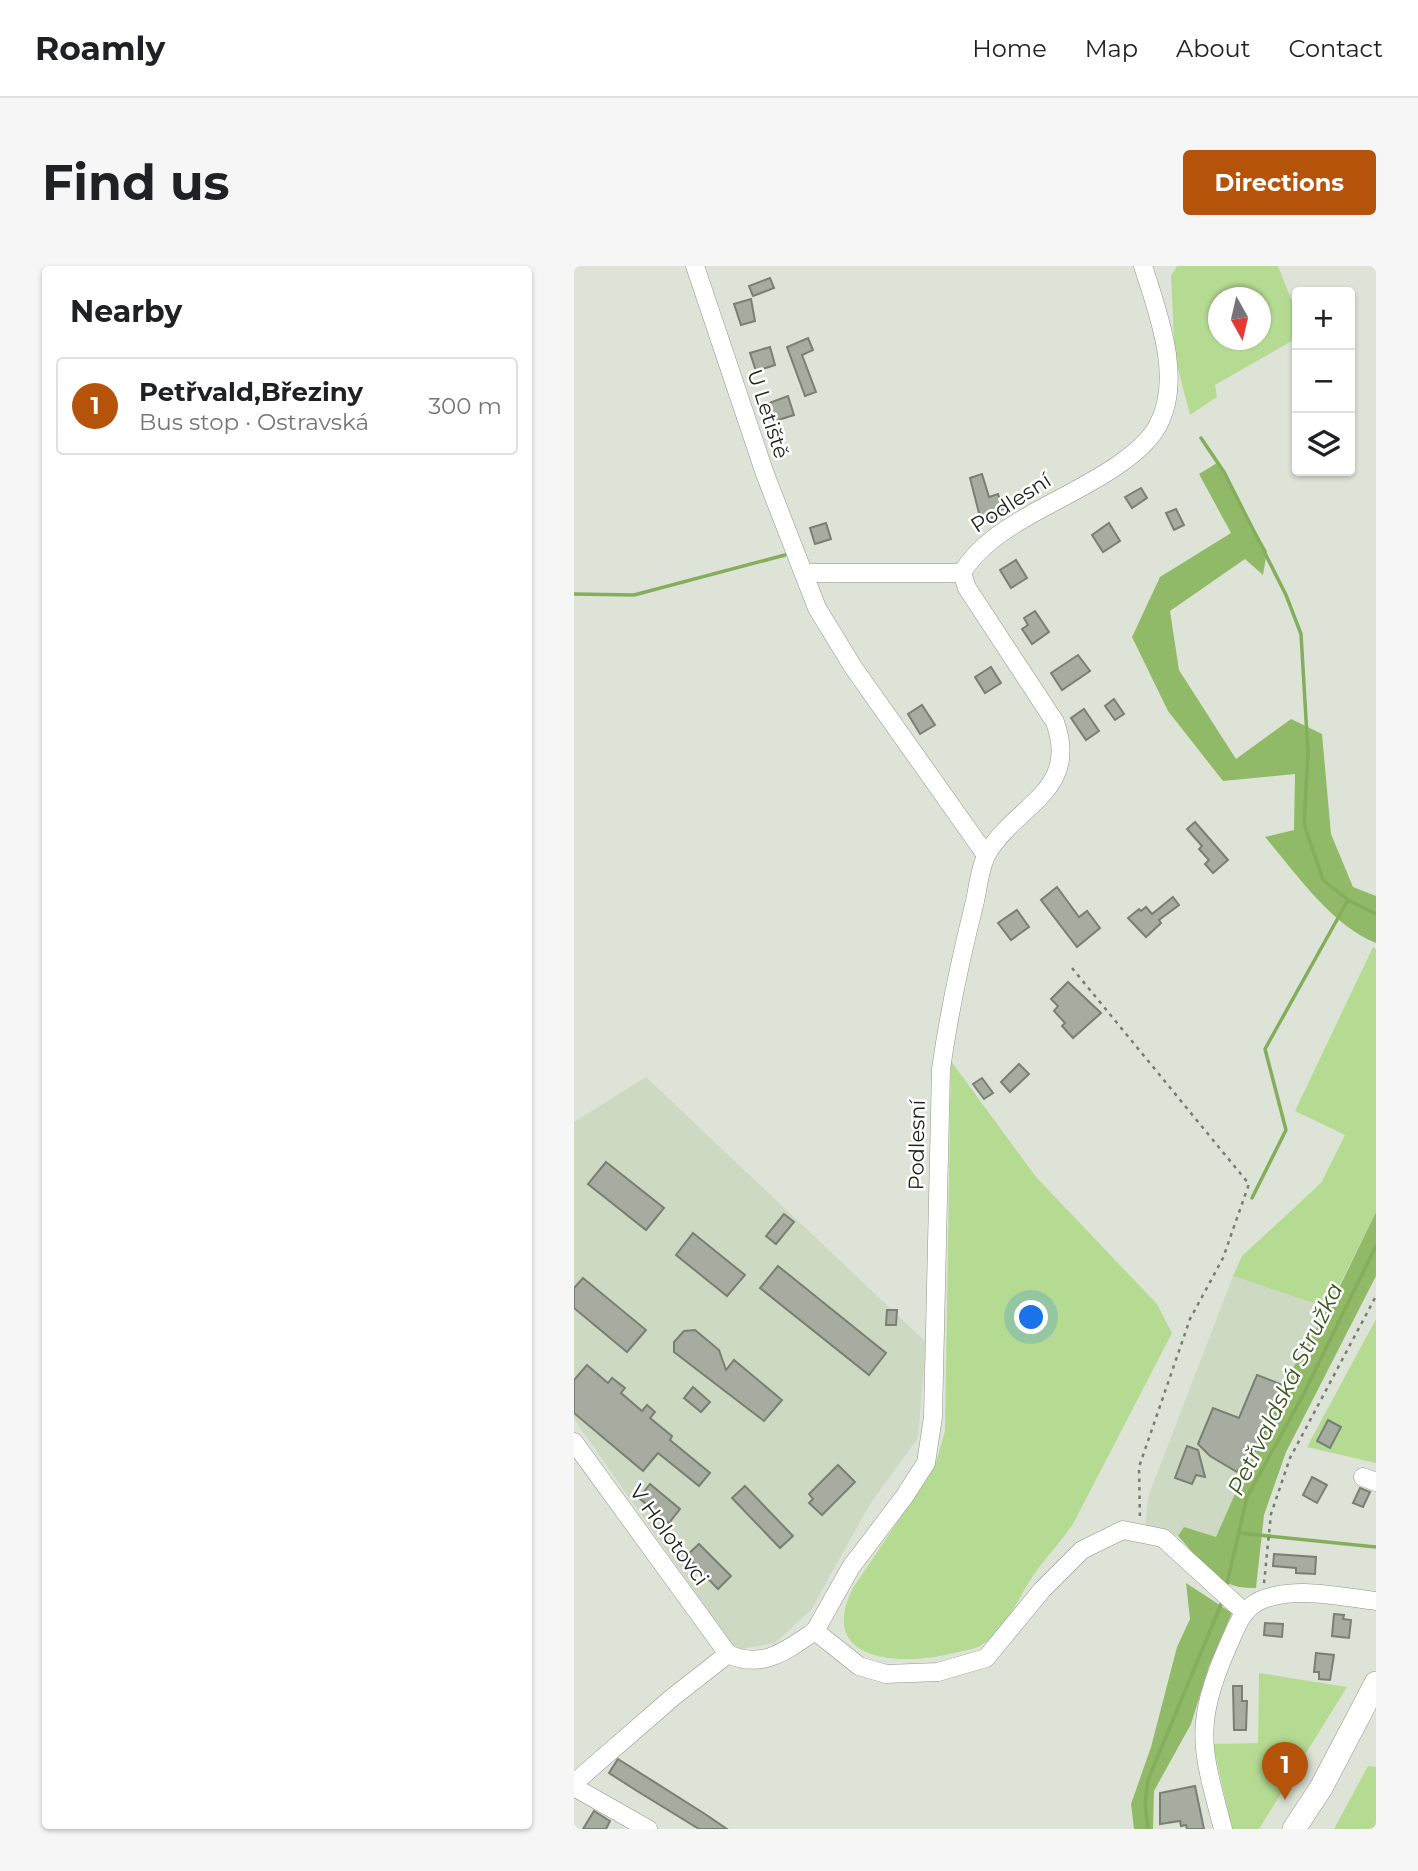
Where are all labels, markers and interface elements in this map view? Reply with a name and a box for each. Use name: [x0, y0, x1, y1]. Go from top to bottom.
text: Roamly: [35, 28, 165, 68]
text: Home: [972, 34, 1047, 63]
text: Map: [1085, 34, 1138, 63]
text: About: [1176, 34, 1250, 63]
text: Contact: [1288, 34, 1383, 63]
button: Directions: [1183, 150, 1376, 215]
text: Find us: [42, 153, 230, 212]
north arrow: [1208, 287, 1271, 350]
map controls: [1292, 287, 1355, 476]
button: +: [1292, 287, 1355, 350]
text: Nearby: [70, 293, 182, 330]
button: −: [1292, 350, 1355, 413]
street label: U Letiště: [742, 366, 795, 462]
text: Petřvald,Březiny: [139, 376, 363, 408]
text: 1: [90, 392, 100, 420]
text: 300 m: [428, 392, 502, 420]
text: Bus stop · Ostravská: [139, 408, 369, 436]
button: layers: [1292, 413, 1355, 476]
street label: Podlesní: [966, 467, 1057, 538]
street label: Podlesní: [903, 1098, 930, 1191]
water label: Petřvaldská Stružka: [1221, 1278, 1349, 1500]
your location: [1014, 1300, 1048, 1334]
street label: V Holotovci: [624, 1479, 714, 1590]
pin: 1: [1262, 1742, 1308, 1800]

